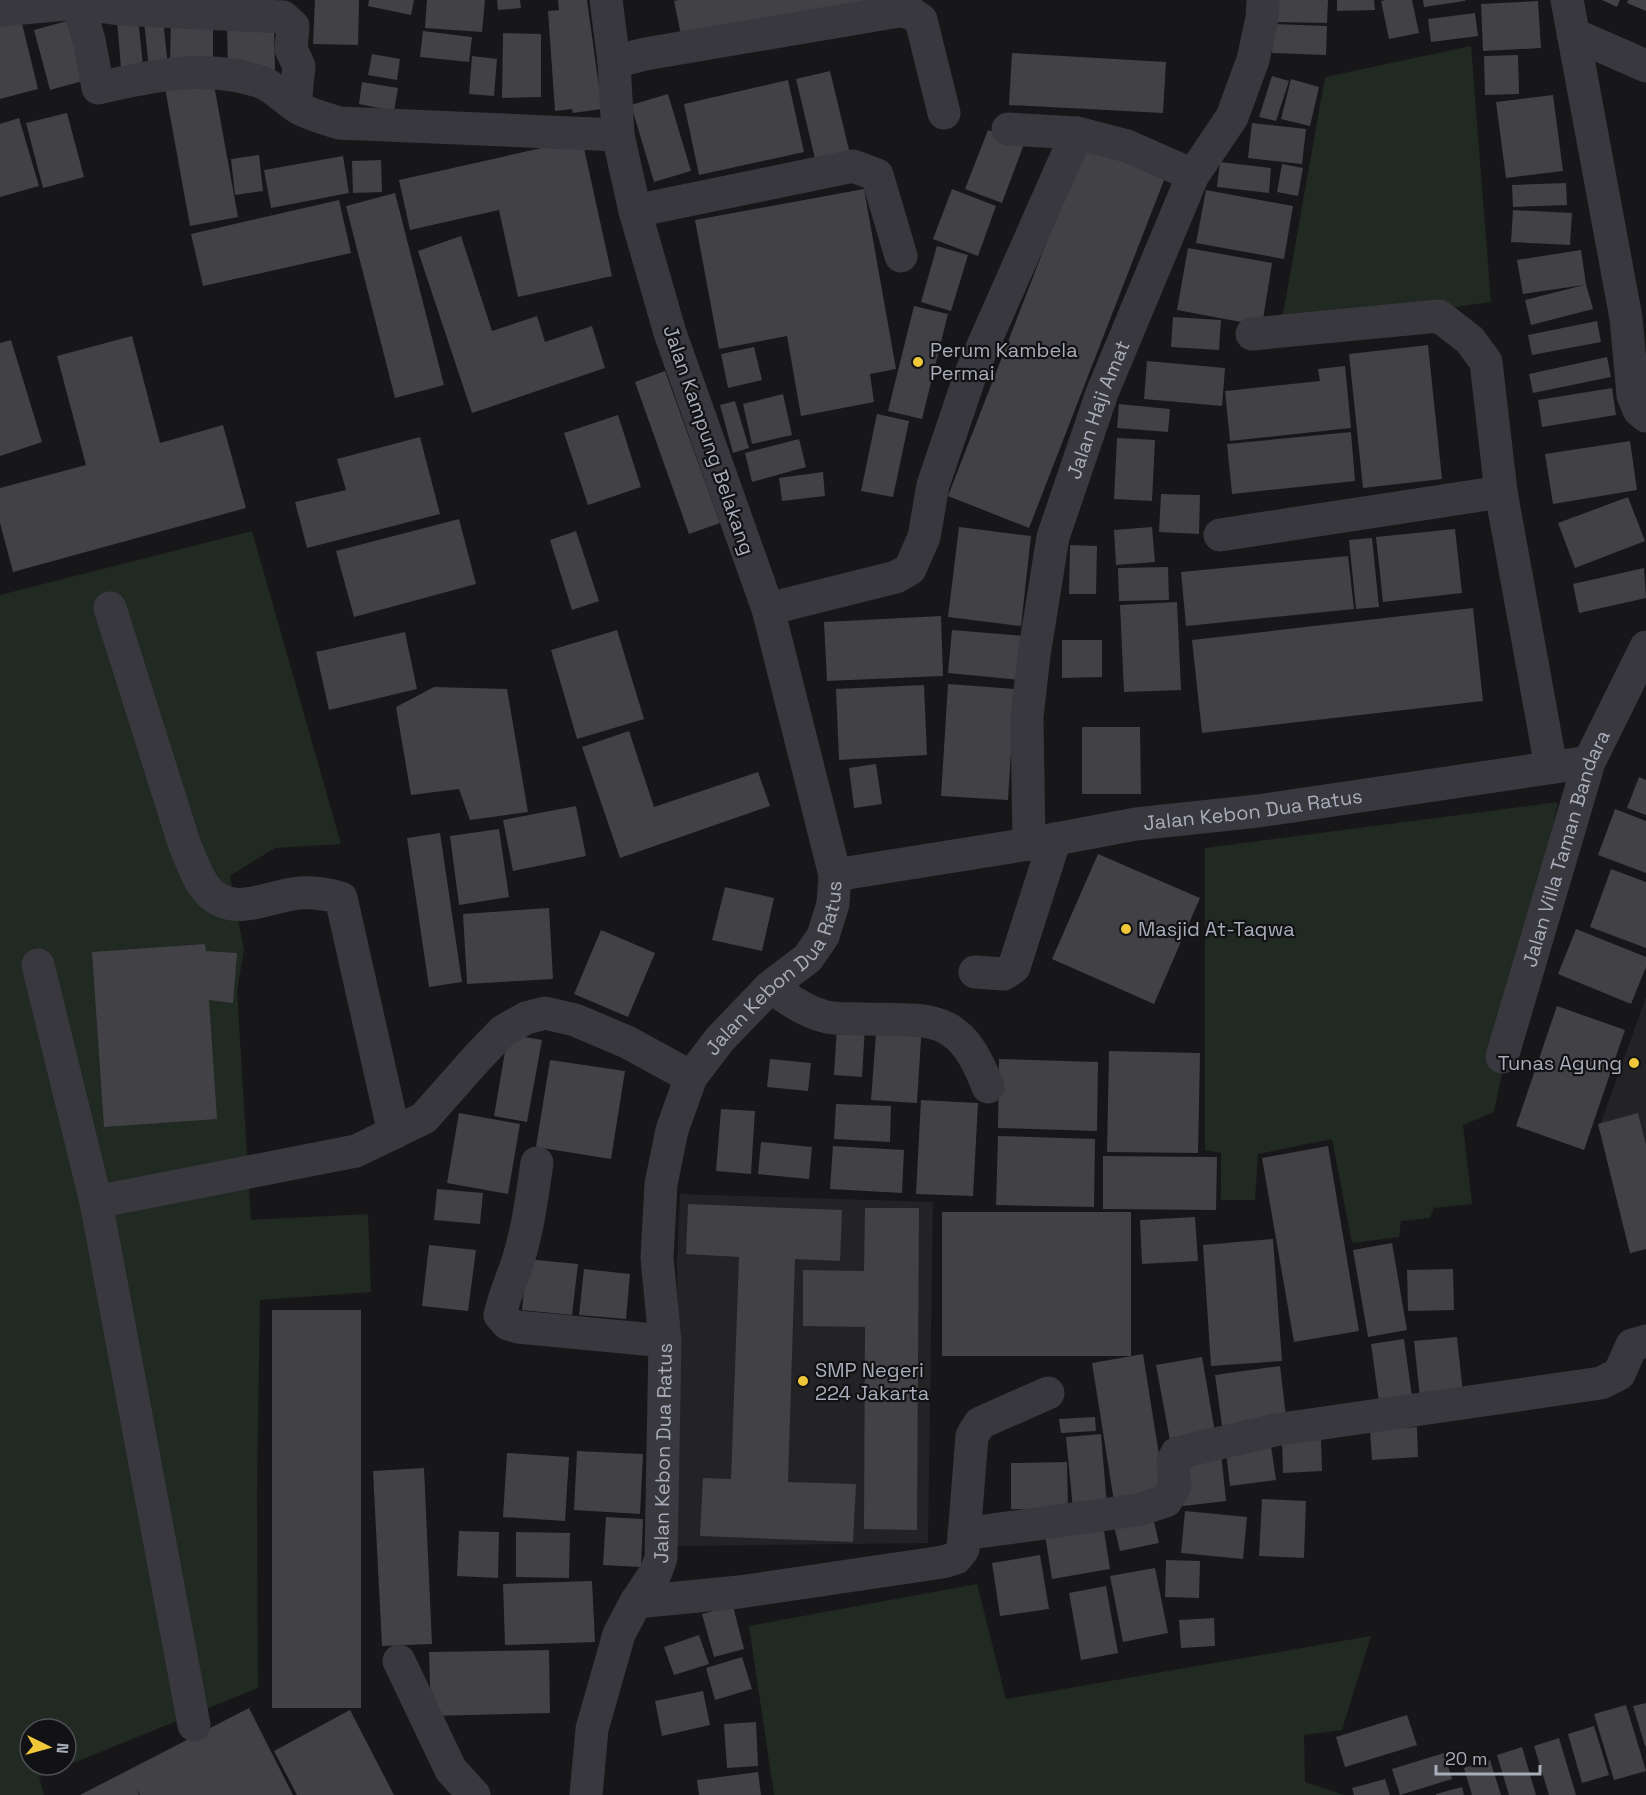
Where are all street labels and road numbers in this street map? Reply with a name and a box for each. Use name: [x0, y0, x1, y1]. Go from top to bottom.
street label: Jalan Kampung Belakang: [657, 322, 761, 558]
street label: Jalan Haji Amat: [1061, 336, 1136, 482]
street label: Jalan Villa Taman Bandara: [1516, 726, 1616, 970]
street label: Jalan Kebon Dua Ratus: [1142, 783, 1364, 836]
street label: Jalan Kebon Dua Ratus: [699, 880, 848, 1061]
street label: Jalan Kebon Dua Ratus: [648, 1343, 678, 1564]

